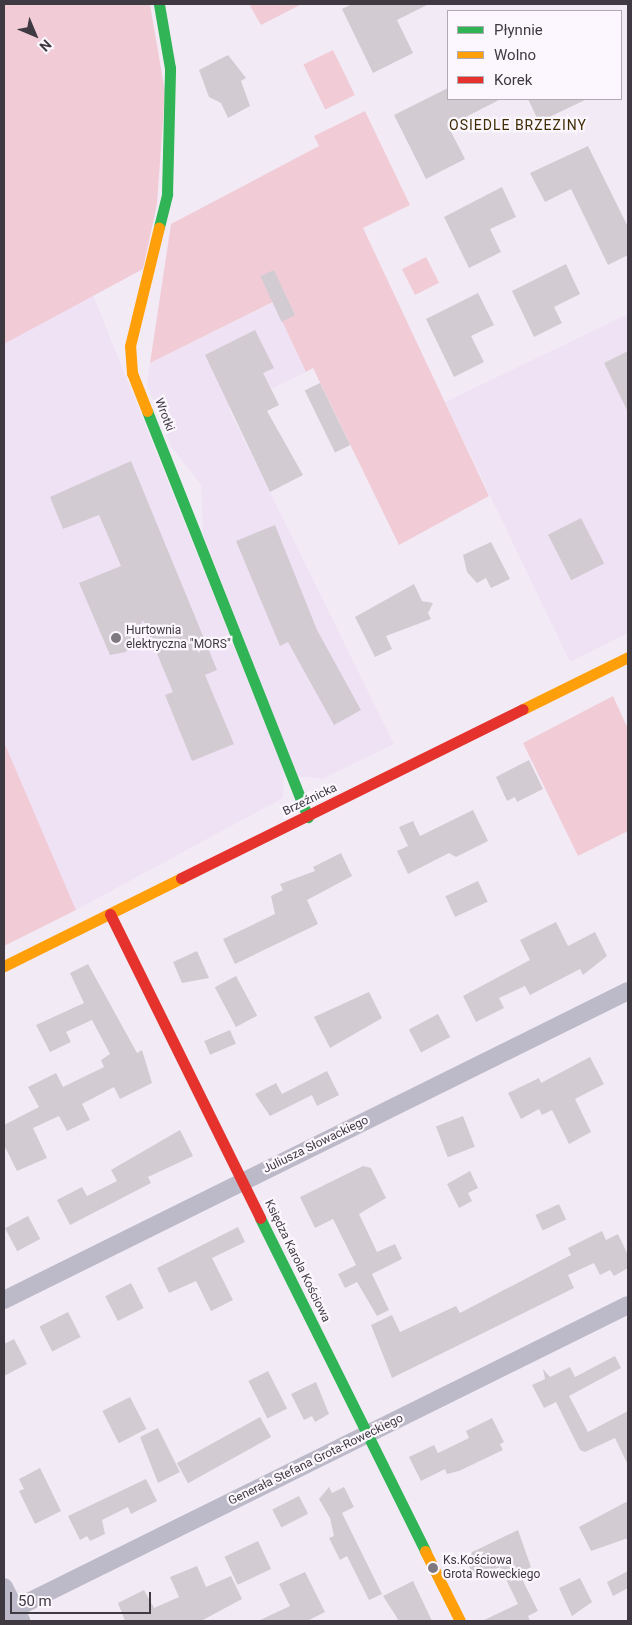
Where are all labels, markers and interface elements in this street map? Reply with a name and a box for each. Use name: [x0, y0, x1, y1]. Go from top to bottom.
north arrow: [10, 10, 60, 60]
legend: [447, 10, 622, 100]
text: Płynnie: [494, 21, 543, 39]
text: N: [36, 36, 55, 55]
text: Wolno: [494, 46, 536, 64]
text: Korek: [494, 71, 532, 89]
district label: OSIEDLE BRZEZINY: [447, 117, 589, 133]
street label: Wrotki: [151, 396, 177, 434]
place label: Hurtownia elektryczna "MORS": [126, 624, 231, 652]
marker: Hurtownia elektryczna "MORS": [110, 632, 122, 644]
street label: Brzeźnicka: [281, 781, 339, 819]
street label: Juliusza Słowackiego: [261, 1113, 371, 1177]
street label: Księdza Karola Kościowa: [261, 1197, 333, 1325]
street label: Generała Stefana Grota-Roweckiego: [226, 1411, 406, 1509]
place label: Ks.Kościowa Grota Roweckiego: [443, 1554, 540, 1582]
marker: Ks.Kościowa Grota Roweckiego: [427, 1562, 439, 1574]
scale bar: [12, 1582, 154, 1614]
text: 50 m: [18, 1592, 52, 1610]

